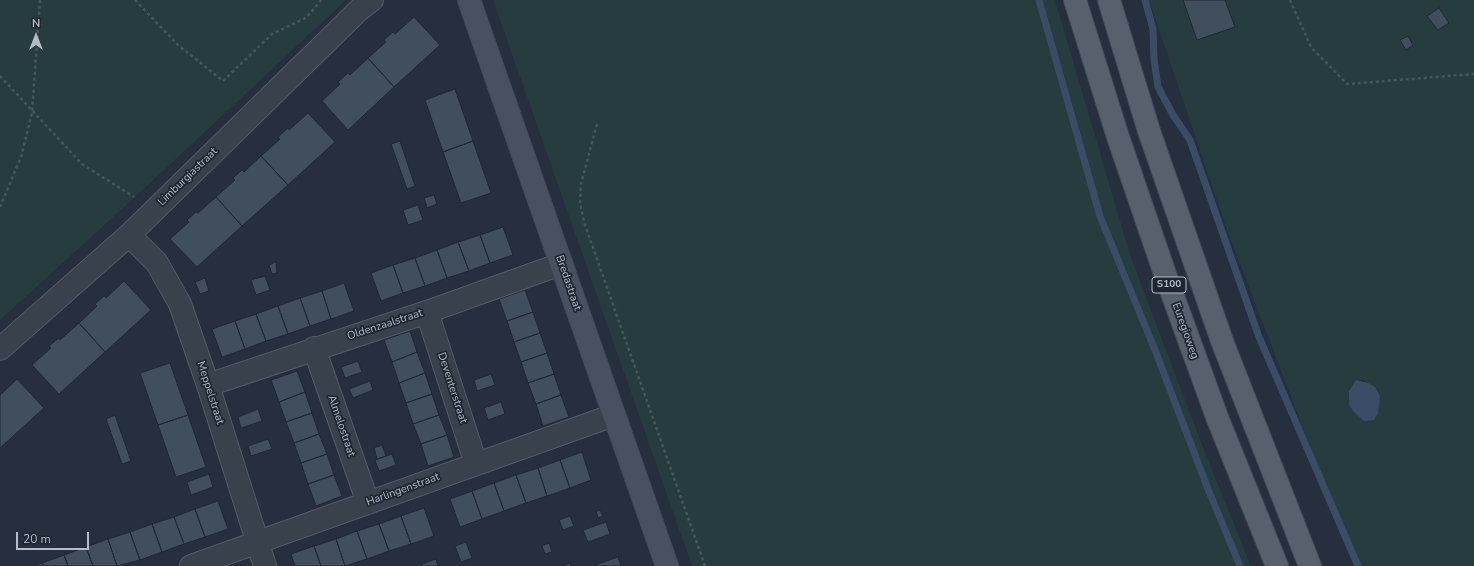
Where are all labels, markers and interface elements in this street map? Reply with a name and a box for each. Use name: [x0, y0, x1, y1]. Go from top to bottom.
north arrow: [16, 16, 56, 56]
text: N: [32, 16, 40, 31]
street label: Limburgiastraat: [155, 145, 221, 209]
street label: Bredastraat: [552, 253, 584, 313]
road number: S100: [1152, 277, 1186, 293]
street label: Euregioweg: [1169, 301, 1201, 361]
street label: Oldenzaalstraat: [346, 307, 424, 343]
street label: Deventerstraat: [434, 351, 470, 425]
street label: Meppelstraat: [194, 360, 226, 426]
street label: Almelostraat: [324, 393, 358, 459]
street label: Harlingenstraat: [364, 471, 442, 509]
scale bar: [18, 524, 91, 550]
text: 20 m: [23, 531, 51, 547]

